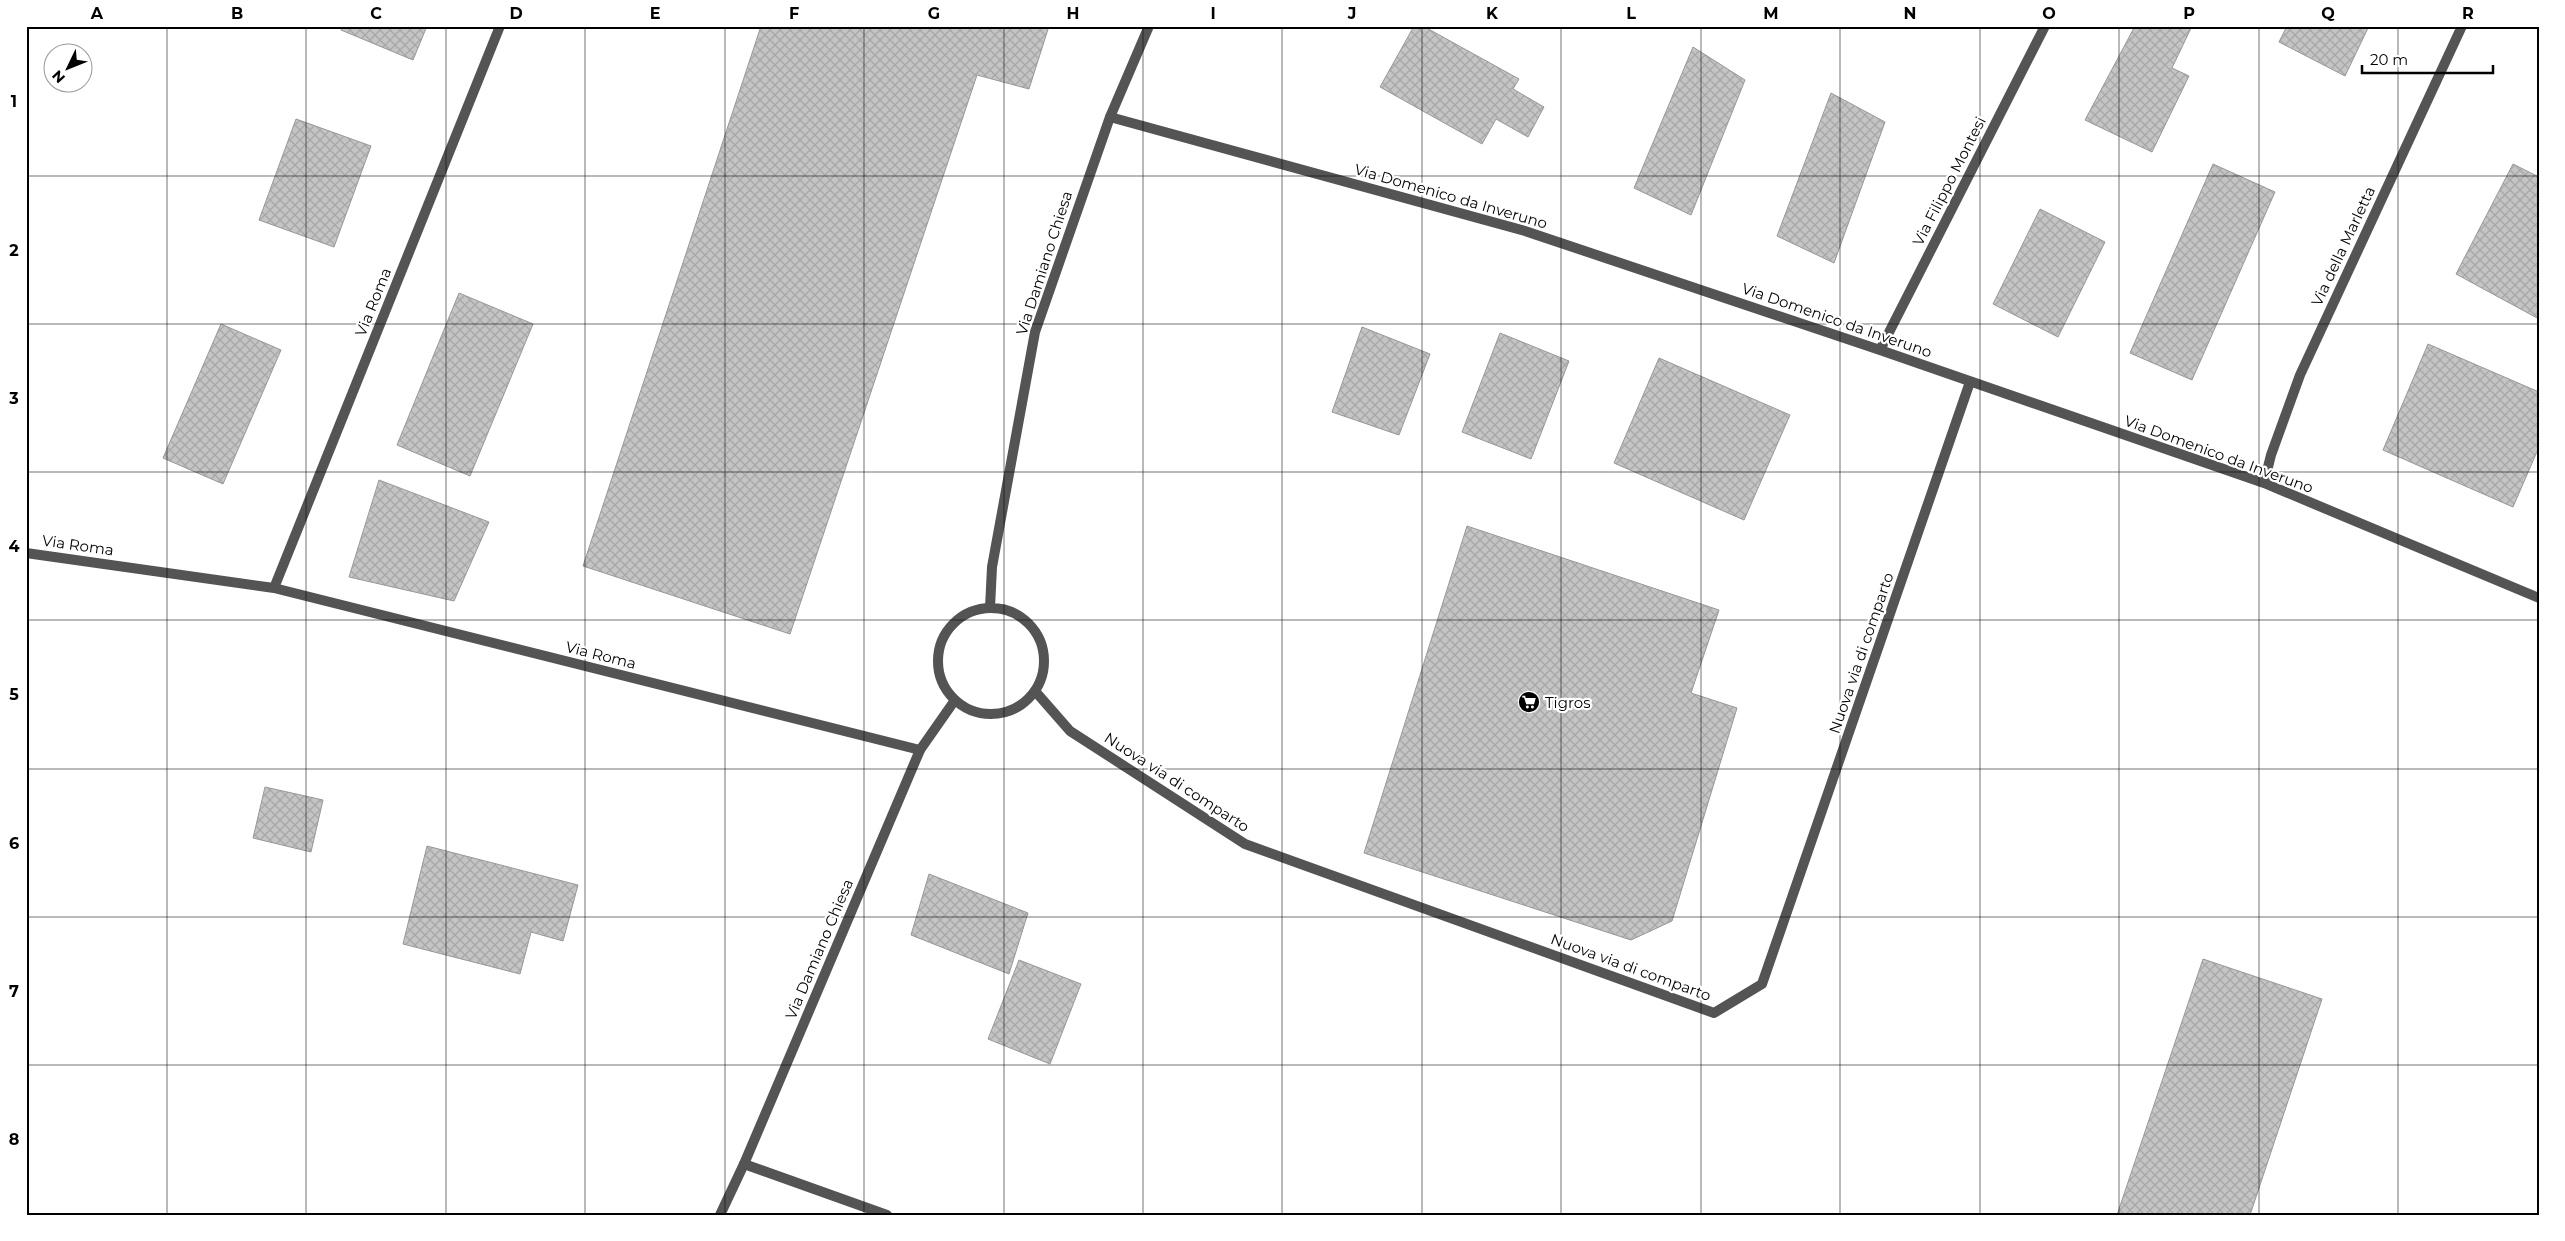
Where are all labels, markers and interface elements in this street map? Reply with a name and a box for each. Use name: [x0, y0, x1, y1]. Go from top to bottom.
text: A: [90, 4, 104, 23]
text: B: [231, 4, 243, 23]
text: C: [370, 4, 382, 23]
text: D: [509, 4, 523, 23]
text: E: [650, 4, 660, 23]
text: F: [789, 4, 799, 23]
text: G: [928, 4, 940, 23]
text: H: [1067, 4, 1079, 23]
text: I: [1210, 4, 1216, 23]
text: J: [1347, 4, 1356, 23]
text: K: [1486, 4, 1499, 23]
text: L: [1626, 4, 1636, 23]
text: M: [1763, 4, 1779, 23]
text: N: [1904, 4, 1916, 23]
text: O: [2042, 4, 2056, 23]
text: P: [2183, 4, 2195, 23]
text: Q: [2321, 4, 2335, 23]
text: R: [2462, 4, 2474, 23]
north arrow: [42, 42, 92, 92]
scale bar: [2362, 42, 2494, 74]
text: 20 m: [2370, 50, 2408, 69]
text: N: [48, 67, 69, 87]
text: 1: [11, 92, 17, 111]
street label: Via Filippo Montesi: [1908, 113, 1990, 249]
street label: Via Domenico da Inveruno: [1352, 159, 1550, 233]
street label: Via della Marletta: [2307, 183, 2379, 309]
street label: Via Damiano Chiesa: [1012, 188, 1076, 338]
text: 2: [9, 241, 19, 260]
street label: Via Roma: [351, 265, 395, 339]
street label: Via Domenico da Inveruno: [1739, 279, 1935, 361]
text: 3: [8, 389, 19, 408]
street label: Via Domenico da Inveruno: [2122, 411, 2316, 497]
street label: Via Roma: [41, 531, 115, 559]
text: 4: [8, 537, 20, 556]
street label: Nuova via di comparto: [1824, 570, 1898, 736]
street label: Via Roma: [564, 637, 638, 673]
text: 5: [9, 685, 19, 704]
supermarket icon: Tigros: [1517, 690, 1541, 714]
place label: Tigros: [1545, 693, 1590, 712]
street label: Nuova via di comparto: [1101, 728, 1253, 836]
text: 6: [9, 834, 19, 853]
street label: Via Damiano Chiesa: [781, 876, 857, 1022]
street label: Nuova via di comparto: [1548, 929, 1714, 1005]
text: 7: [9, 982, 19, 1001]
text: 8: [9, 1130, 19, 1149]

